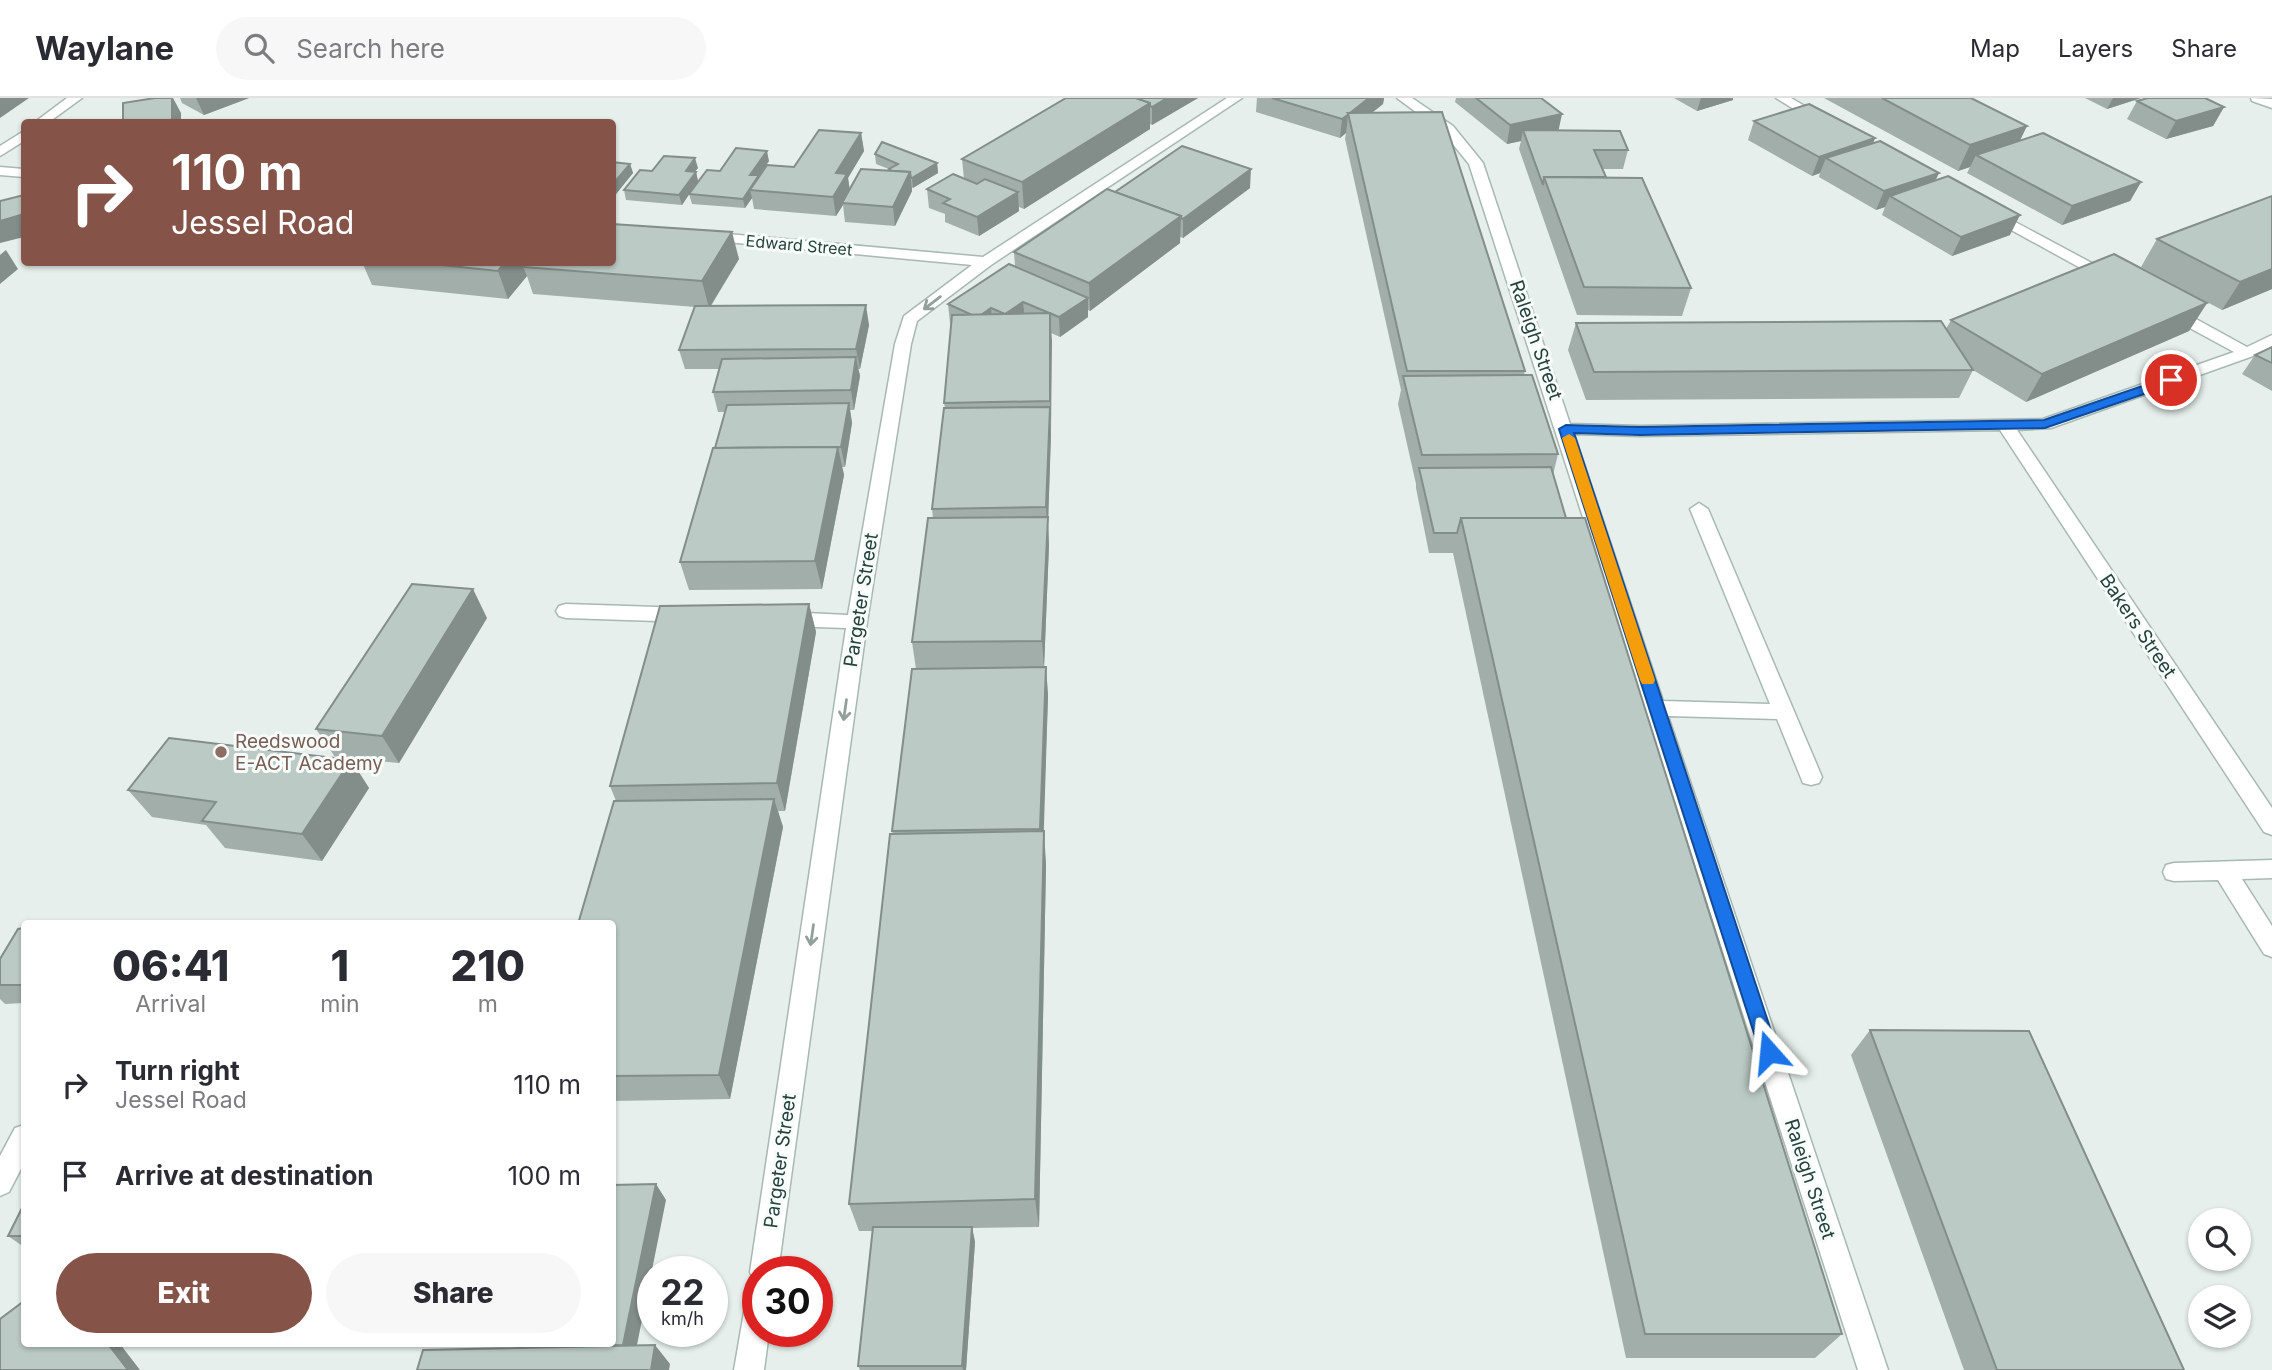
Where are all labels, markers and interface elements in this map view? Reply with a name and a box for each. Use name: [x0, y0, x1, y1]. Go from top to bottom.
search box: [216, 17, 706, 80]
text: Waylane: [35, 28, 174, 68]
icon: search: [240, 29, 278, 67]
text: Search here: [296, 33, 445, 64]
text: Map: [1970, 34, 2020, 63]
text: Layers: [2058, 34, 2133, 63]
text: Share: [2171, 34, 2237, 63]
text: 110 m: [171, 143, 303, 202]
icon: right: [56, 147, 147, 238]
text: Jessel Road: [171, 203, 354, 242]
street label: Edward Street: [745, 230, 853, 260]
street label: Raleigh Street: [1505, 277, 1567, 403]
one-way arrow: [923, 295, 942, 310]
pin: [2141, 350, 2201, 410]
icon: arrive: [2152, 361, 2190, 399]
street label: Pargeter Street: [839, 531, 883, 669]
street label: Bakers Street: [2095, 570, 2181, 682]
one-way arrow: [838, 698, 851, 720]
place label: Reedswood E-ACT Academy: [235, 730, 383, 775]
marker: Reedswood E-ACT Academy: [213, 744, 229, 760]
one-way arrow: [805, 923, 818, 946]
text: 06:41: [112, 940, 229, 991]
text: 1: [331, 940, 349, 991]
text: 210: [451, 940, 525, 991]
text: Arrival: [135, 990, 206, 1018]
text: min: [320, 990, 360, 1018]
text: m: [478, 990, 498, 1018]
position arrow: [1732, 1015, 1806, 1089]
text: Turn right: [115, 1055, 240, 1086]
icon: right: [56, 1066, 94, 1104]
text: 110 m: [513, 1069, 581, 1100]
text: Jessel Road: [115, 1086, 247, 1114]
street label: Pargeter Street: [759, 1092, 801, 1230]
street label: Raleigh Street: [1780, 1116, 1840, 1242]
icon: arrive: [56, 1157, 94, 1195]
text: Arrive at destination: [115, 1160, 374, 1191]
text: 100 m: [508, 1160, 581, 1191]
map controls: [2188, 1208, 2251, 1348]
button: search: [2188, 1208, 2251, 1271]
button: Exit: [56, 1253, 312, 1333]
button: Share: [326, 1253, 581, 1333]
speed limit sign: 30: [742, 1256, 833, 1347]
text: 22: [660, 1271, 705, 1313]
button: layers: [2188, 1285, 2251, 1348]
text: km/h: [661, 1308, 704, 1329]

